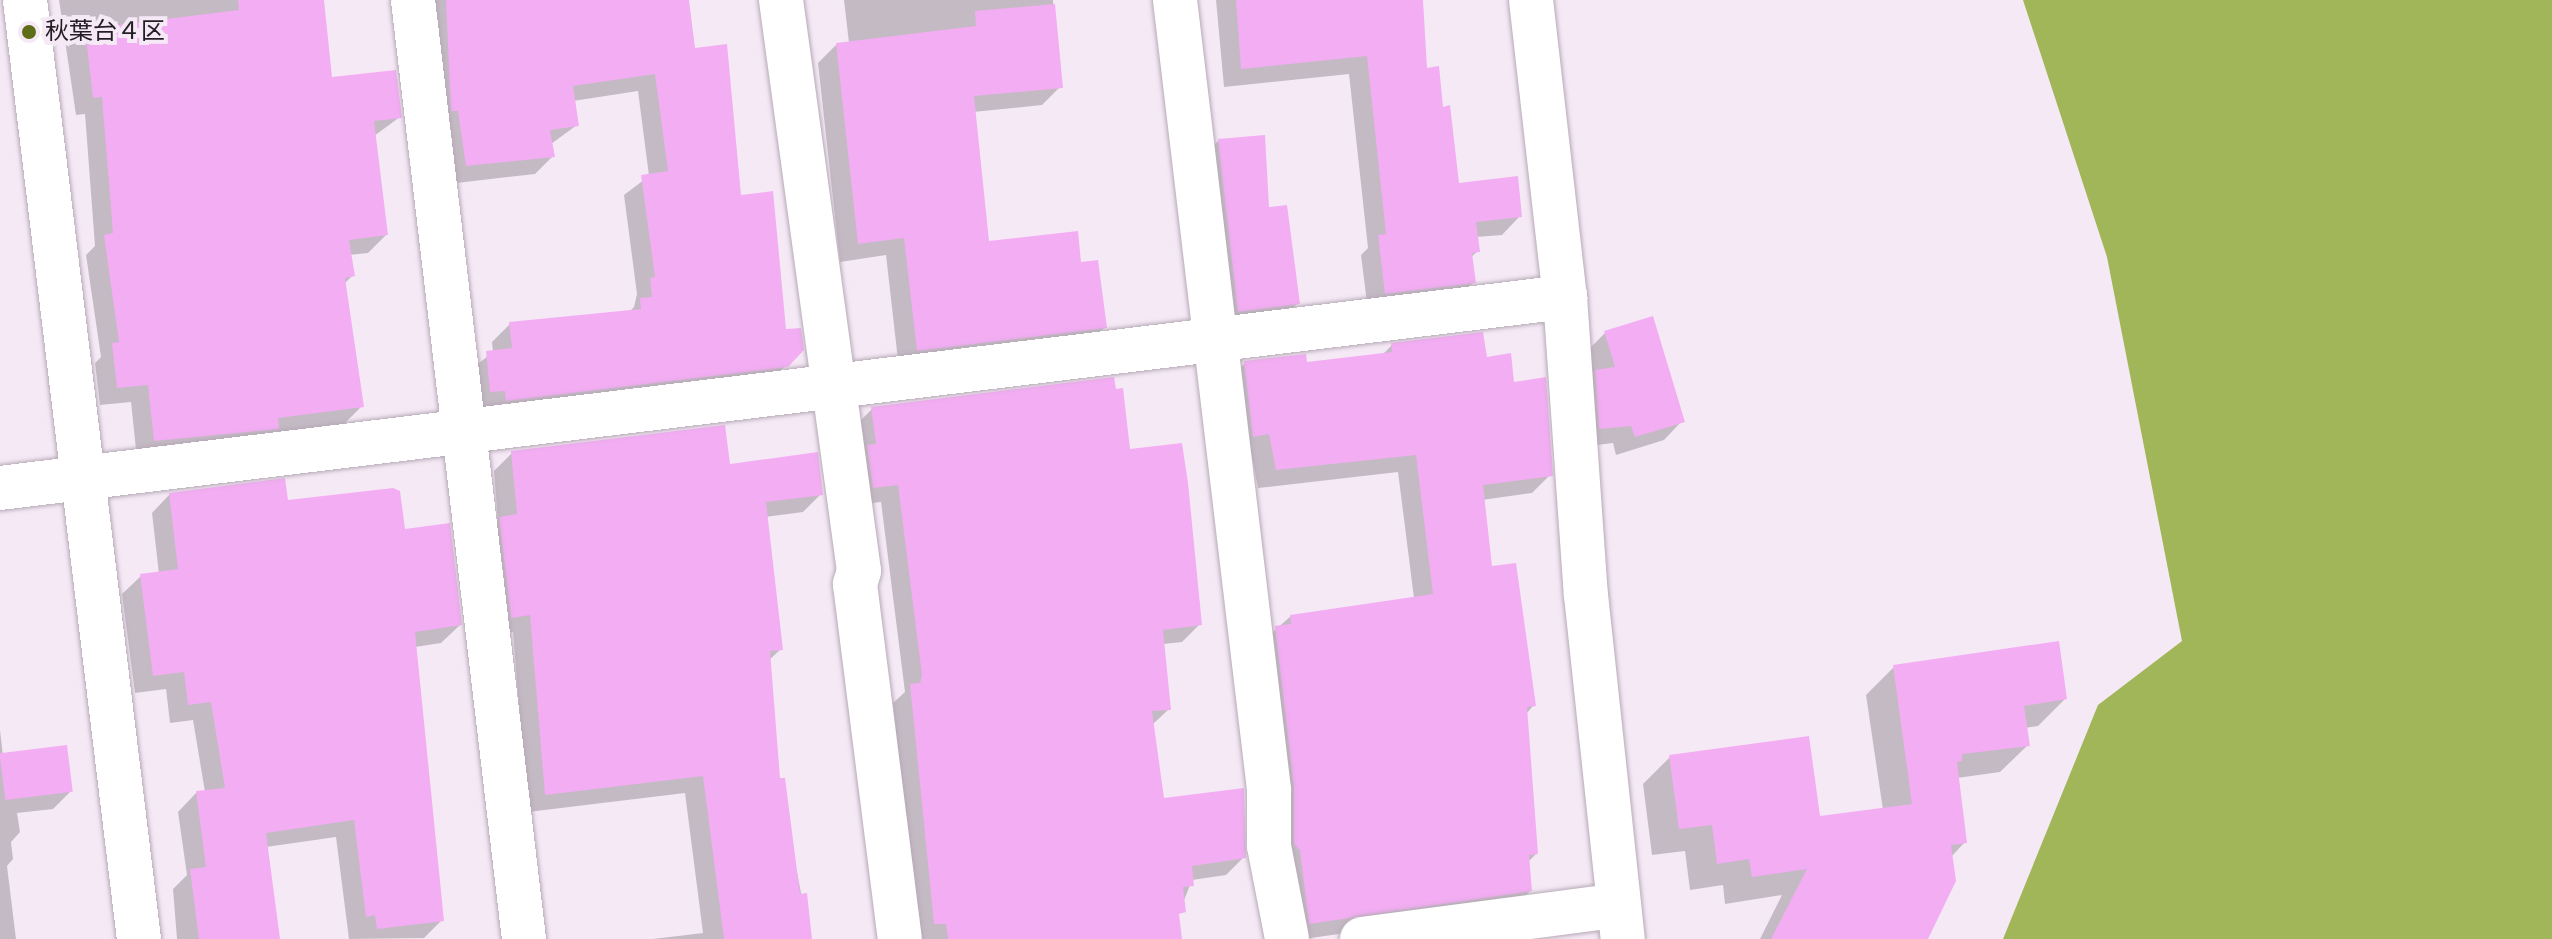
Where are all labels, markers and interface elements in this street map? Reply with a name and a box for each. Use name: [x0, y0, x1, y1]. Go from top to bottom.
place label: 秋葉台４区: [45, 18, 165, 46]
marker: 秋葉台４区: [20, 23, 38, 41]

